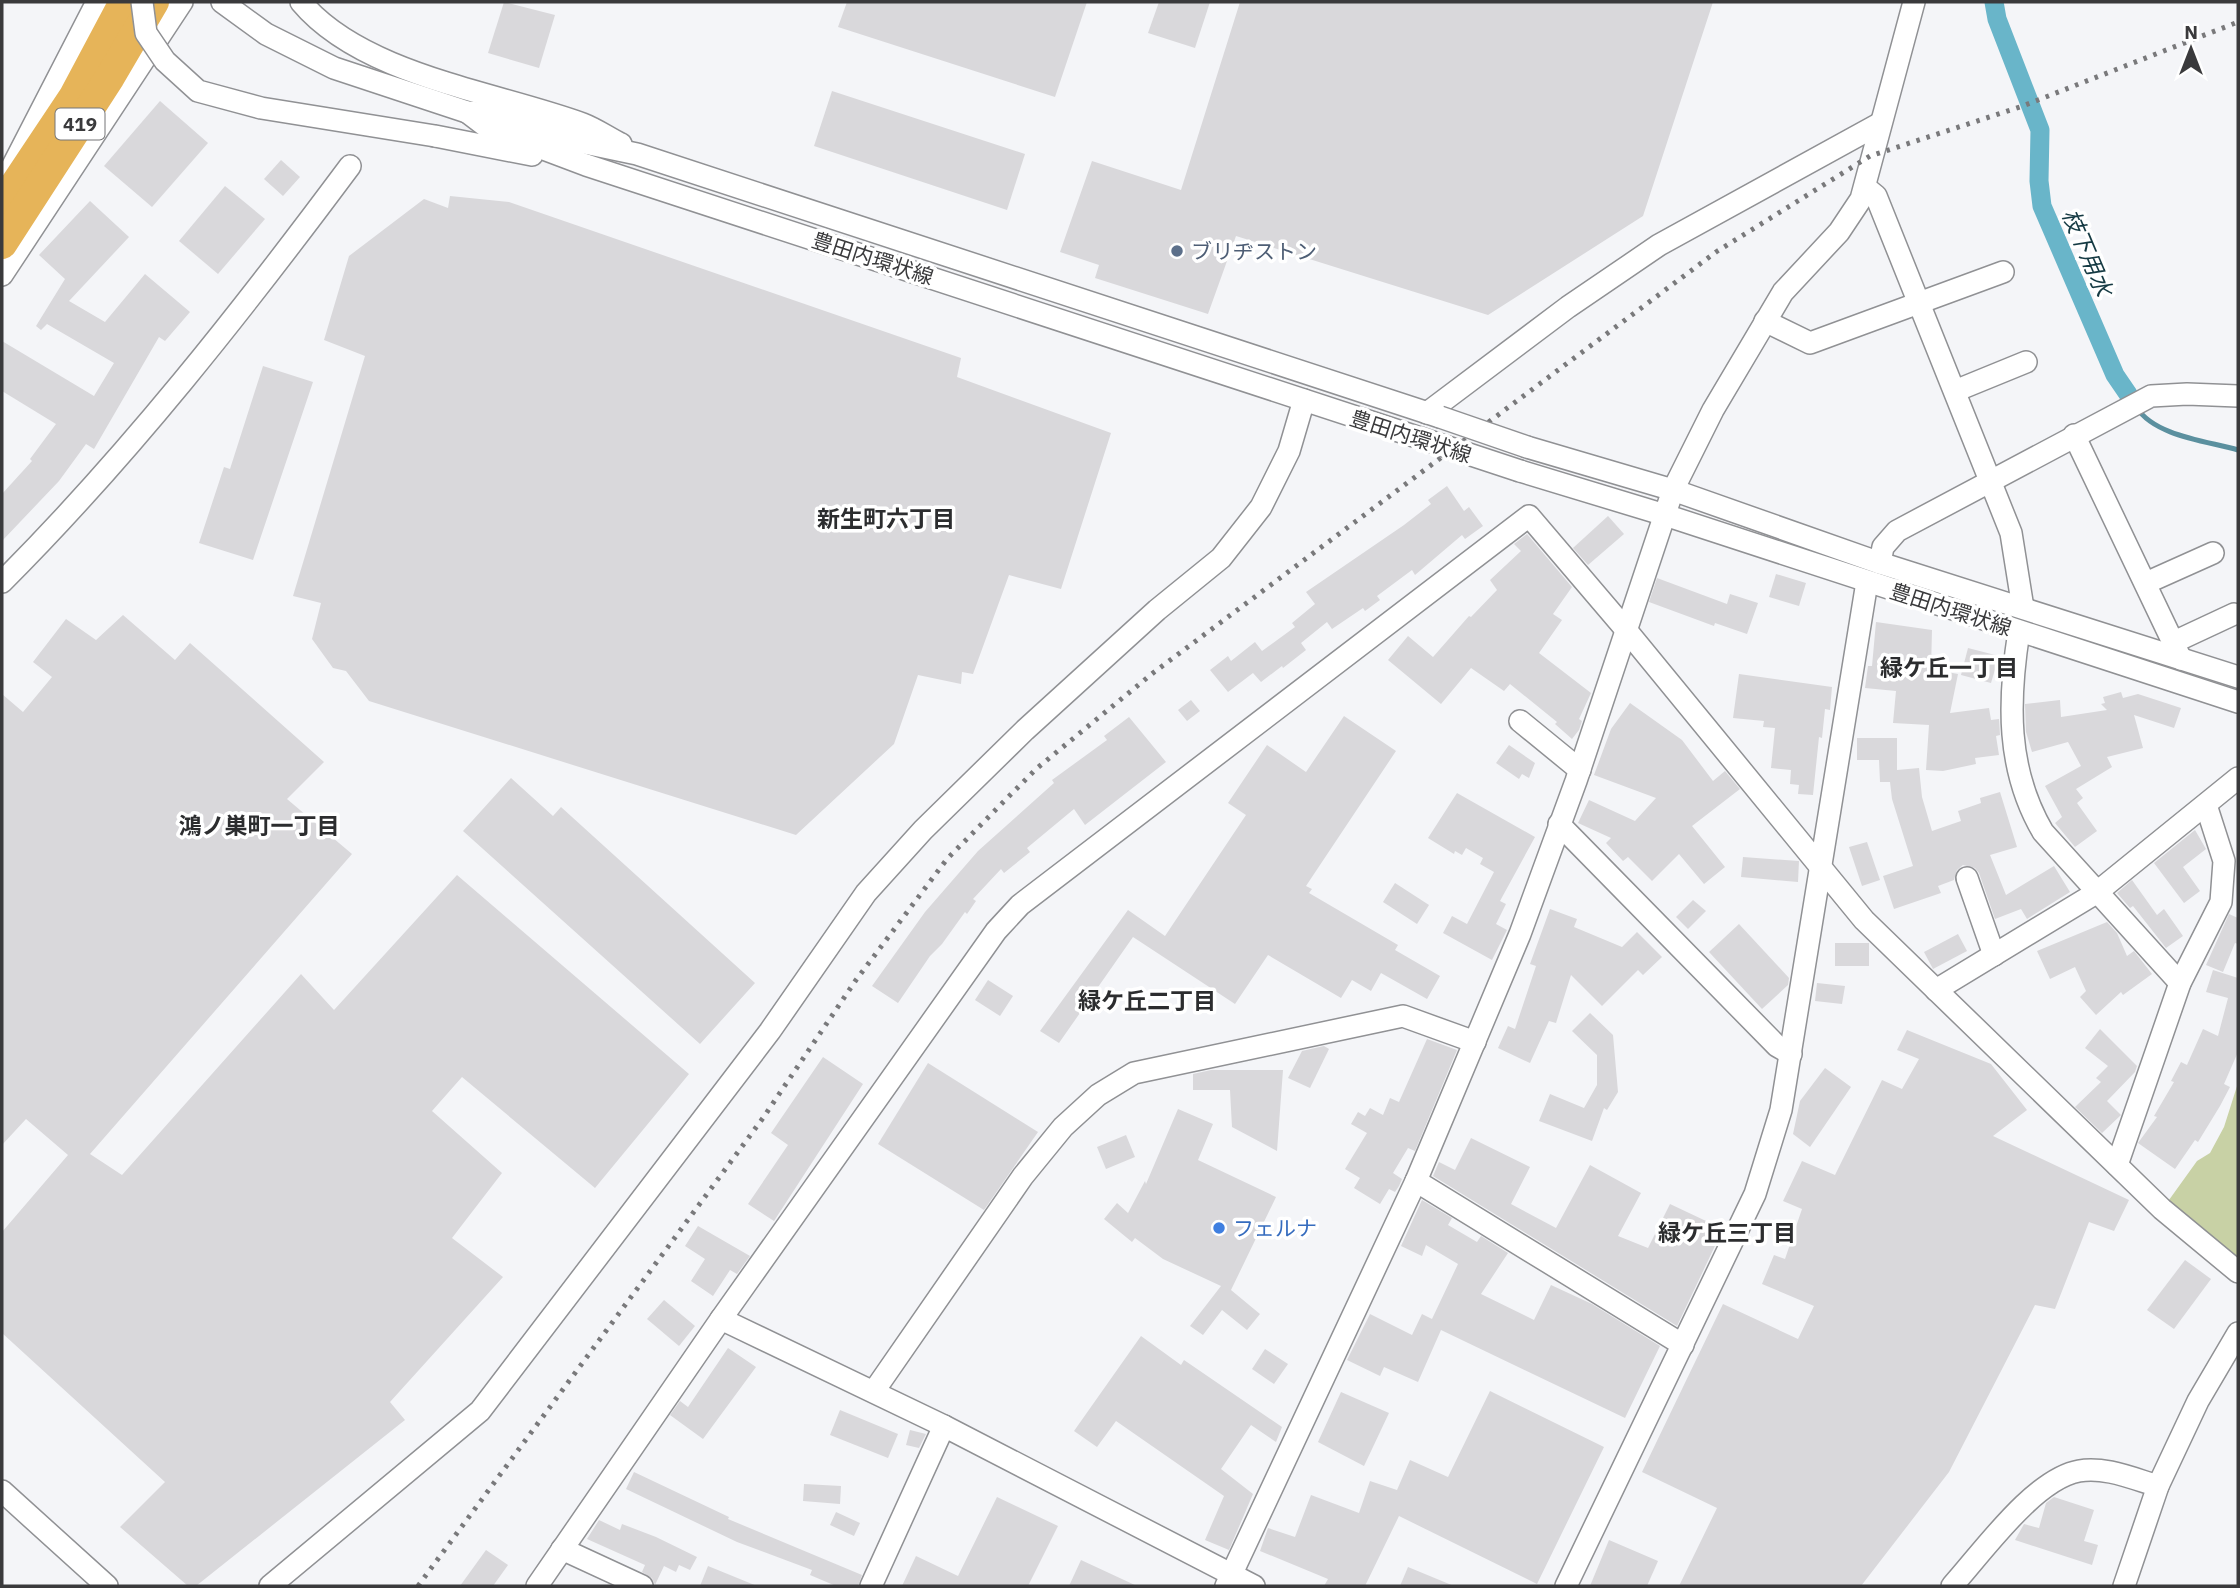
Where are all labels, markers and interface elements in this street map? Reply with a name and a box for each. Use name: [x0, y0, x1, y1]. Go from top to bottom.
north arrow: [2156, 14, 2226, 84]
text: N: [2184, 20, 2198, 44]
road number: 419: [56, 108, 104, 140]
water label: 枝下用水: [2056, 204, 2121, 303]
street label: 豊田内環状線: [809, 225, 937, 291]
place label: ブリヂストン: [1191, 237, 1317, 265]
marker: ブリヂストン: [1169, 243, 1185, 259]
street label: 豊田内環状線: [1347, 403, 1475, 469]
district label: 新生町六丁目: [817, 503, 955, 533]
street label: 豊田内環状線: [1887, 576, 2015, 642]
district label: 緑ケ丘一丁目: [1880, 652, 2018, 682]
district label: 鴻ノ巣町一丁目: [179, 810, 340, 840]
district label: 緑ケ丘二丁目: [1078, 985, 1216, 1015]
place label: フェルナ: [1233, 1214, 1317, 1242]
district label: 緑ケ丘三丁目: [1658, 1217, 1796, 1247]
marker: フェルナ: [1211, 1220, 1227, 1236]

